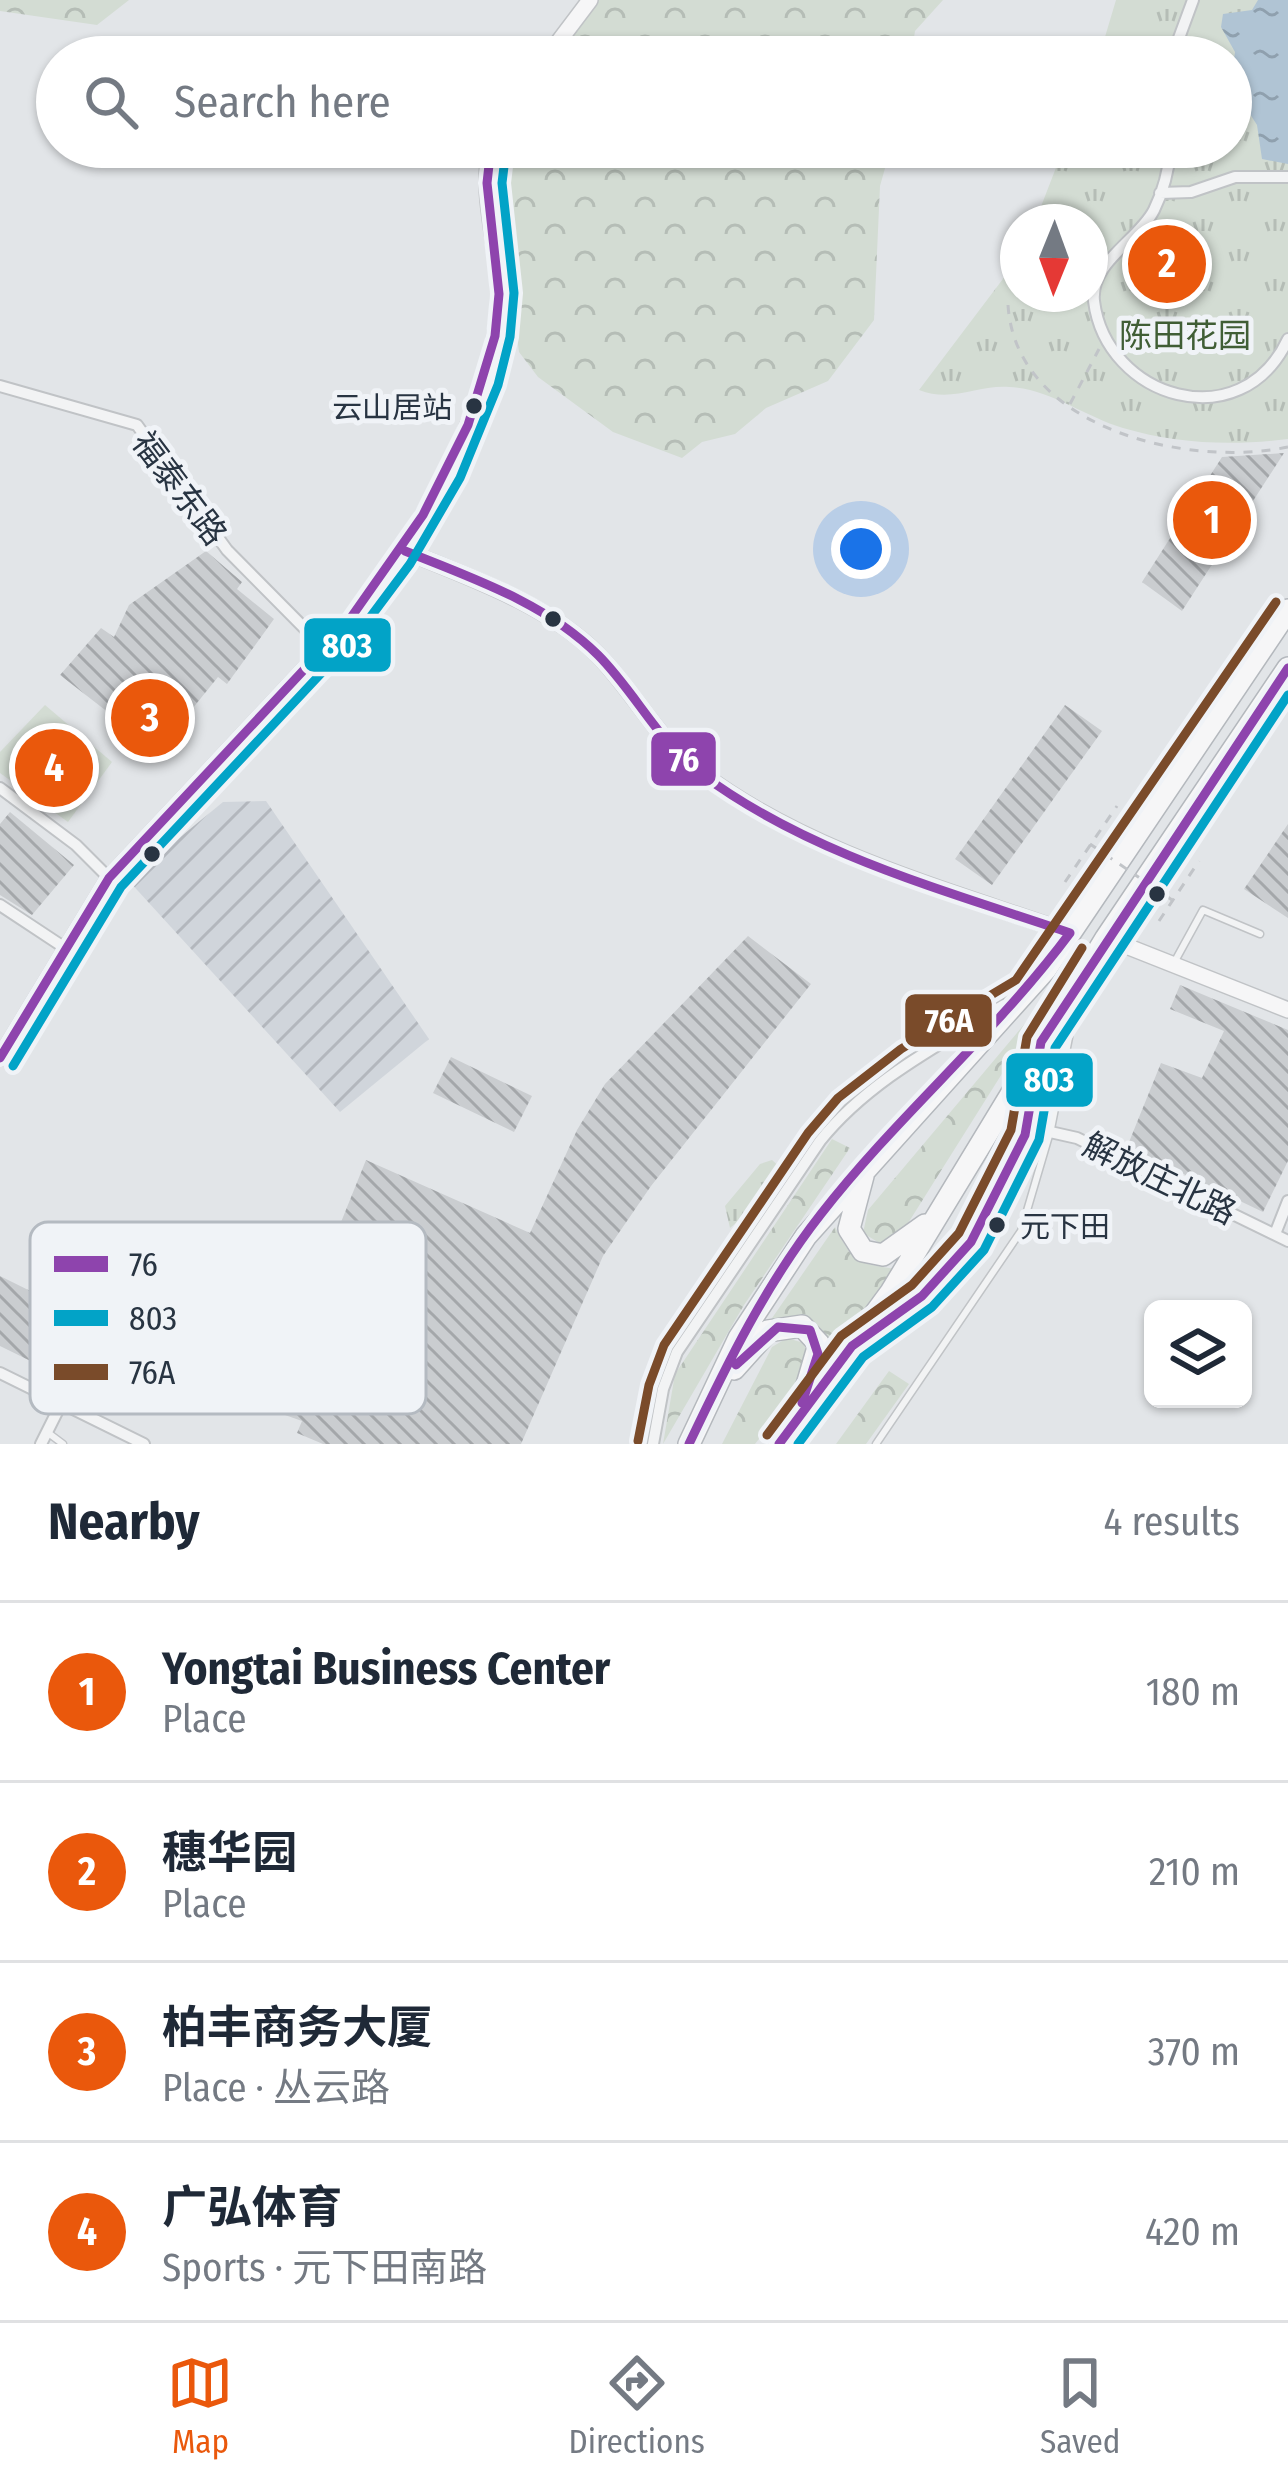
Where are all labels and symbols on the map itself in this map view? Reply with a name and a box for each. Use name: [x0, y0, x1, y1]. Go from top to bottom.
north arrow: [1000, 204, 1108, 312]
pin: 2: [1128, 219, 1206, 309]
park label: 陈田花园: [1119, 316, 1251, 356]
place label: 云山居站: [332, 390, 452, 426]
marker: 云山居站: [463, 395, 485, 417]
street label: 福泰东路: [124, 424, 235, 553]
pin: 1: [1173, 475, 1251, 565]
your location: [831, 519, 891, 579]
unlabelled marker: [542, 608, 564, 630]
line badge: 803: [302, 616, 393, 674]
text: 803: [322, 626, 372, 666]
pin: 3: [111, 673, 189, 763]
pin: 4: [15, 723, 93, 813]
line badge: 76: [649, 730, 718, 788]
text: 76: [669, 740, 699, 780]
unlabelled marker: [141, 843, 163, 865]
unlabelled marker: [1146, 883, 1168, 905]
line badge: 76A: [903, 992, 994, 1049]
text: 76A: [925, 1001, 974, 1041]
line badge: 803: [1004, 1051, 1095, 1109]
text: 803: [1024, 1060, 1074, 1100]
street label: 解放庄北路: [1077, 1125, 1242, 1233]
place label: 元下田: [1020, 1209, 1110, 1245]
marker: 元下田: [986, 1214, 1008, 1236]
legend: [30, 1222, 426, 1414]
text: 76: [129, 1245, 158, 1285]
text: 803: [129, 1299, 177, 1339]
text: 76A: [129, 1353, 176, 1393]

